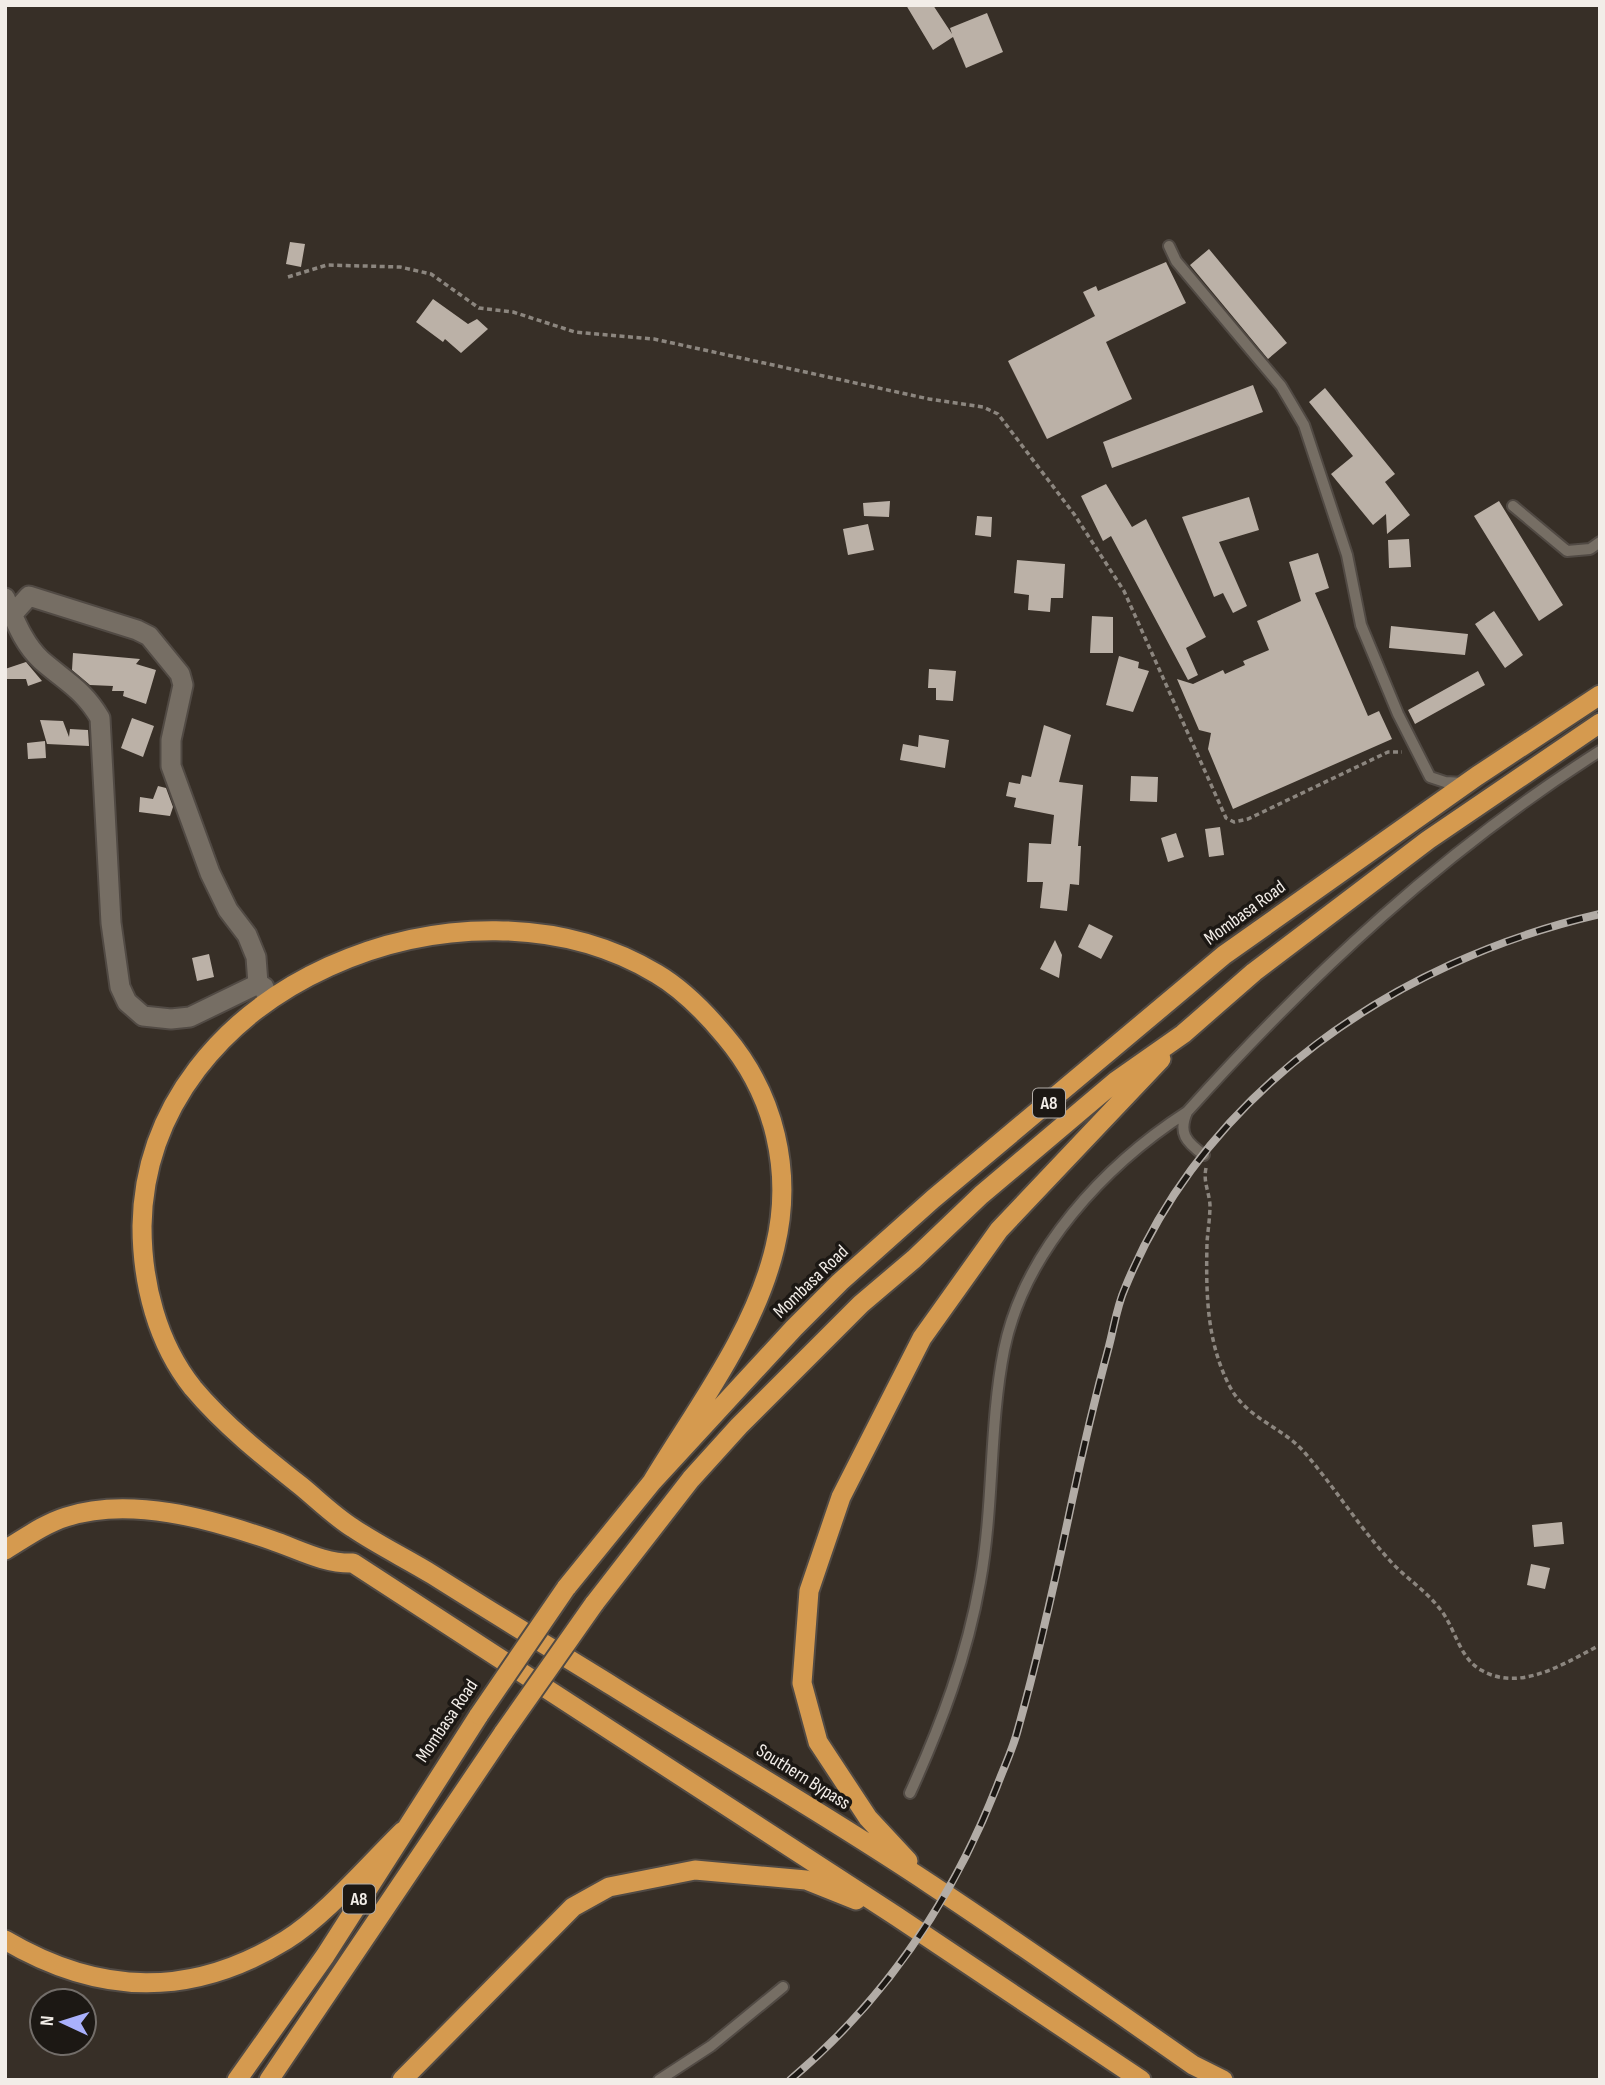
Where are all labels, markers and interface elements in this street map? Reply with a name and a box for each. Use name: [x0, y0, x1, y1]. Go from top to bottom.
street label: Mombasa Road: [1200, 876, 1290, 950]
road number: A8: [1033, 1088, 1065, 1118]
street label: Mombasa Road: [769, 1241, 853, 1323]
street label: Mombasa Road: [411, 1675, 483, 1767]
street label: Southern Bypass: [752, 1739, 854, 1815]
road number: A8: [343, 1884, 375, 1913]
north arrow: [28, 1987, 98, 2057]
text: N: [36, 2015, 59, 2027]

